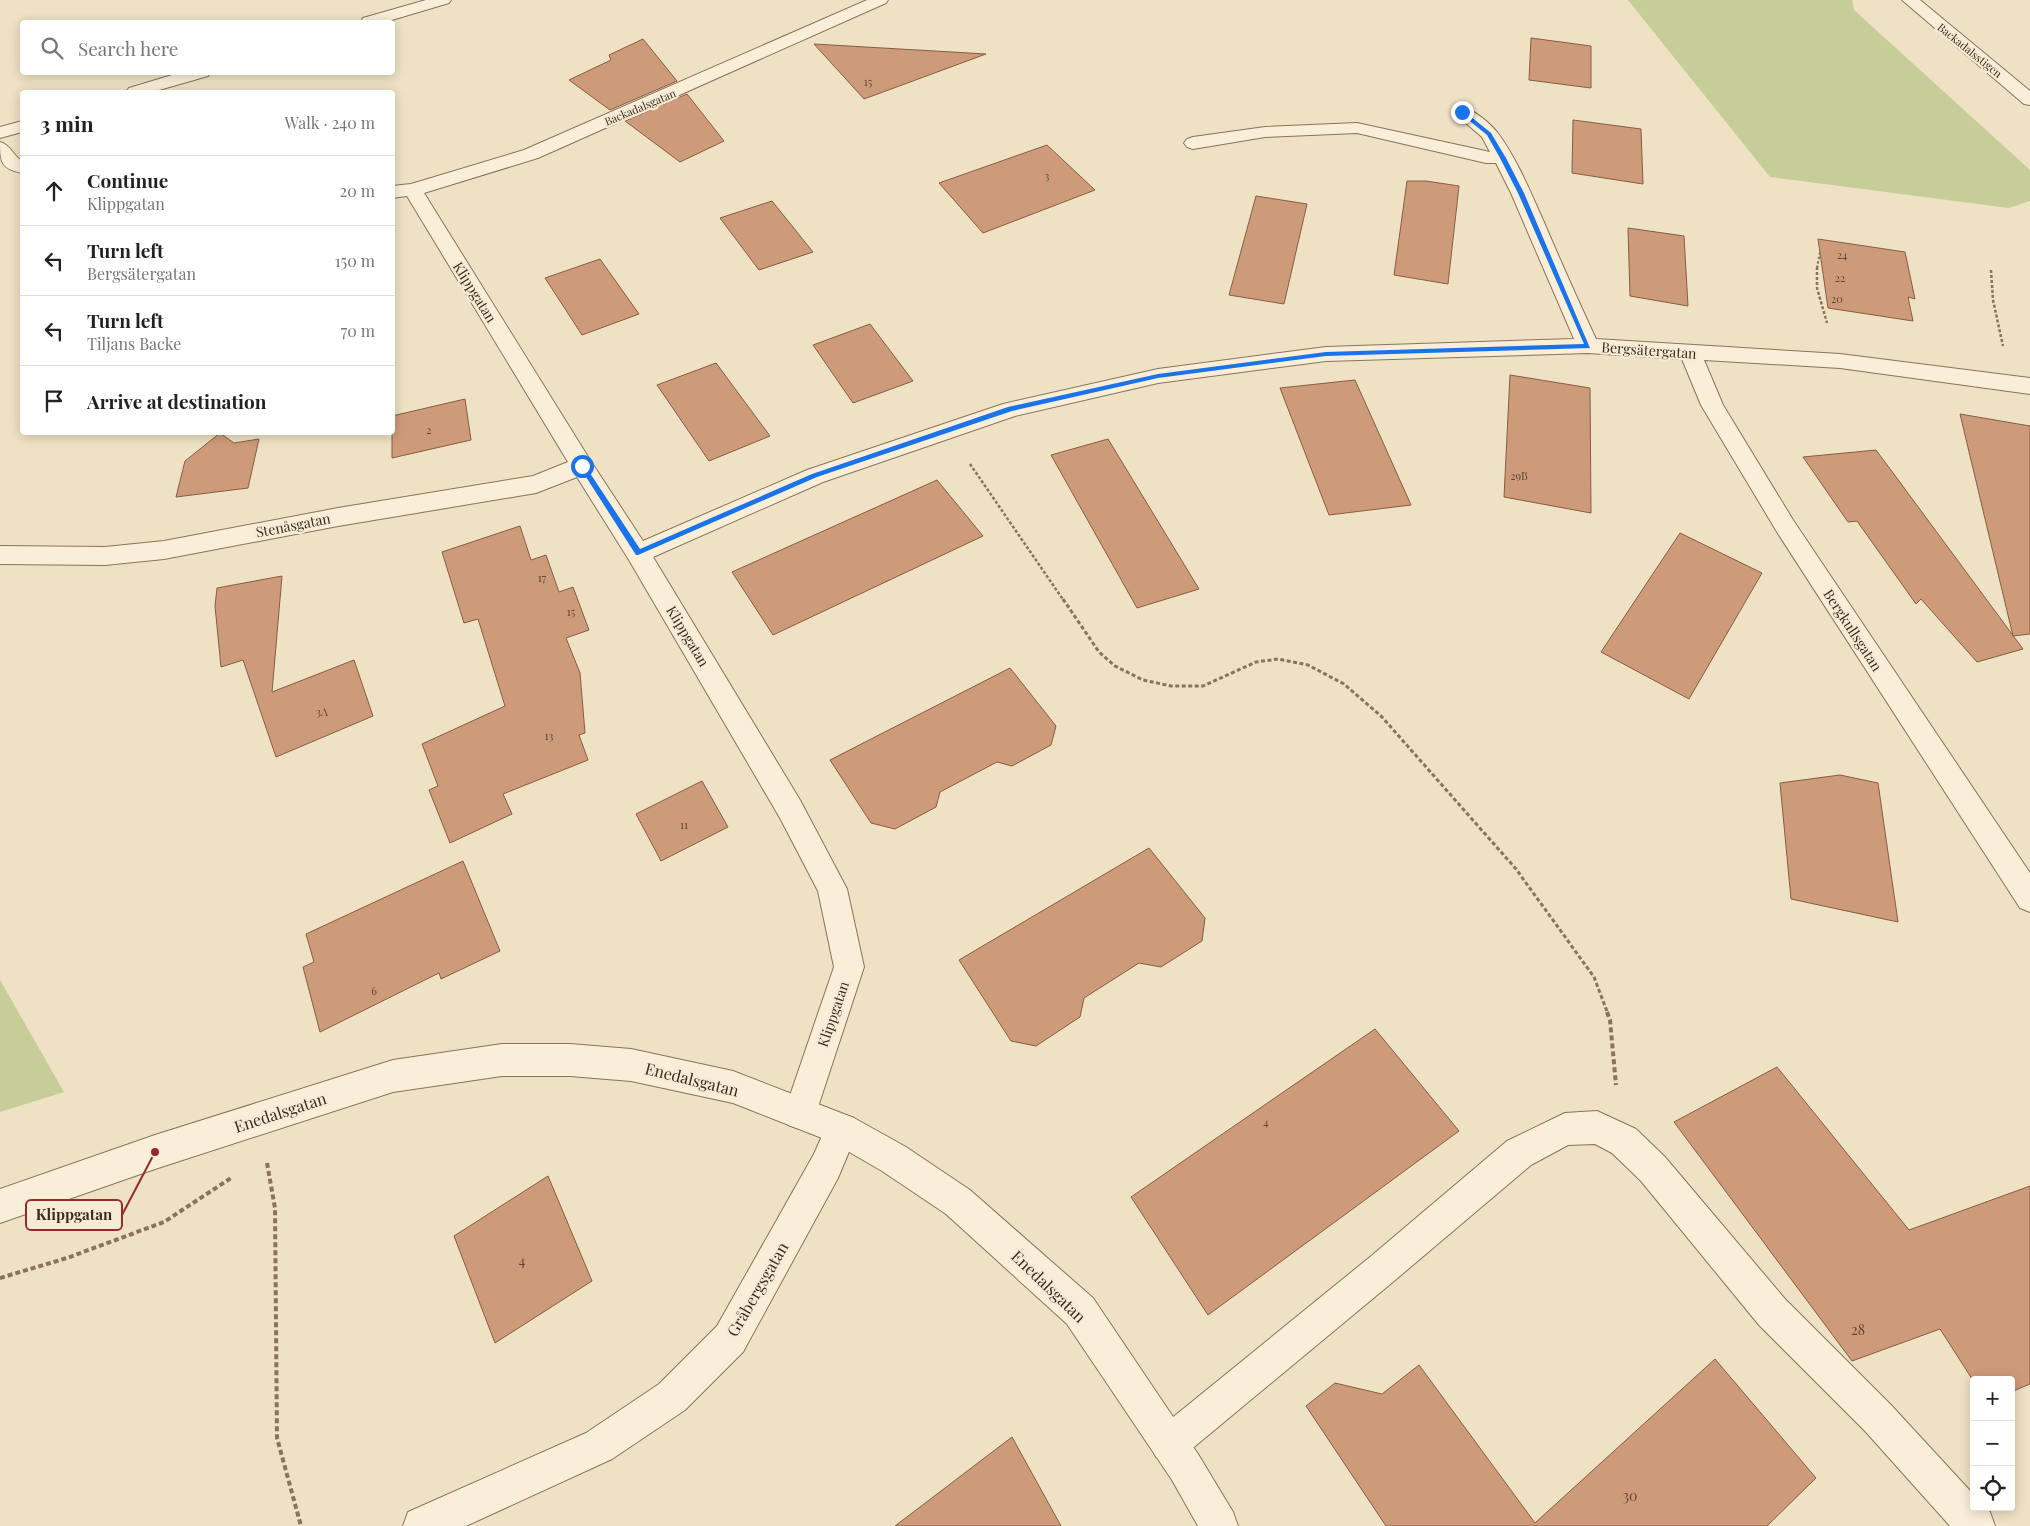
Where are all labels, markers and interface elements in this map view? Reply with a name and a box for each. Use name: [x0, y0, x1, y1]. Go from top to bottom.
street label: Backadalsstigen: [1935, 19, 2006, 81]
search box: [20, 20, 395, 75]
icon: search: [38, 34, 66, 62]
text: Search here: [78, 35, 178, 61]
house number: 15: [864, 74, 873, 89]
street label: Backadalsgatan: [602, 85, 678, 129]
route end: [1451, 101, 1474, 124]
text: 3 min: [40, 109, 94, 137]
text: Walk · 240 m: [285, 112, 375, 133]
text: Continue: [87, 167, 168, 193]
house number: 3: [1045, 168, 1050, 183]
icon: ahead: [40, 177, 68, 205]
text: 20 m: [340, 180, 375, 201]
text: Klippgatan: [87, 193, 165, 214]
text: Turn left: [87, 237, 164, 263]
icon: left: [40, 247, 68, 275]
house number: 24: [1837, 247, 1848, 262]
text: 150 m: [335, 250, 375, 271]
street label: Klippgatan: [449, 258, 501, 326]
text: Bergsätergatan: [87, 263, 196, 284]
house number: 22: [1835, 270, 1845, 285]
house number: 20: [1831, 291, 1843, 306]
text: Turn left: [87, 307, 164, 333]
icon: left: [40, 317, 68, 345]
text: 70 m: [341, 320, 375, 341]
text: Tiljans Backe: [87, 333, 181, 354]
street label: Bergsätergatan: [1601, 337, 1698, 363]
icon: arrive: [40, 387, 68, 415]
text: Arrive at destination: [87, 388, 267, 414]
house number: 2: [426, 422, 432, 437]
route start: [571, 455, 594, 478]
house number: 29B: [1510, 468, 1528, 483]
street label: Stenåsgatan: [254, 508, 333, 542]
house number: 17: [538, 570, 547, 585]
street label: Bergkullsgatan: [1819, 585, 1887, 675]
street label: Klippgatan: [662, 602, 714, 671]
house number: 15: [567, 604, 576, 619]
house number: 3A: [316, 704, 328, 719]
house number: 13: [545, 728, 553, 743]
house number: 11: [680, 817, 688, 832]
street label: Klippgatan: [813, 978, 853, 1049]
house number: 6: [371, 983, 377, 998]
street label: Enedalsgatan: [643, 1057, 741, 1101]
street label: Enedalsgatan: [231, 1087, 329, 1137]
house number: 4: [1263, 1114, 1269, 1129]
callout: Klippgatan: [26, 1200, 122, 1230]
text: Klippgatan: [36, 1204, 113, 1224]
street label: Gråbergsgatan: [722, 1238, 793, 1340]
street label: Enedalsgatan: [1007, 1245, 1091, 1327]
house number: 4: [519, 1251, 526, 1270]
house number: 28: [1851, 1320, 1865, 1339]
map controls: [1970, 1376, 2015, 1511]
button: +: [1970, 1376, 2015, 1421]
button: −: [1970, 1421, 2015, 1466]
button: locate: [1970, 1466, 2015, 1511]
house number: 30: [1623, 1486, 1637, 1505]

